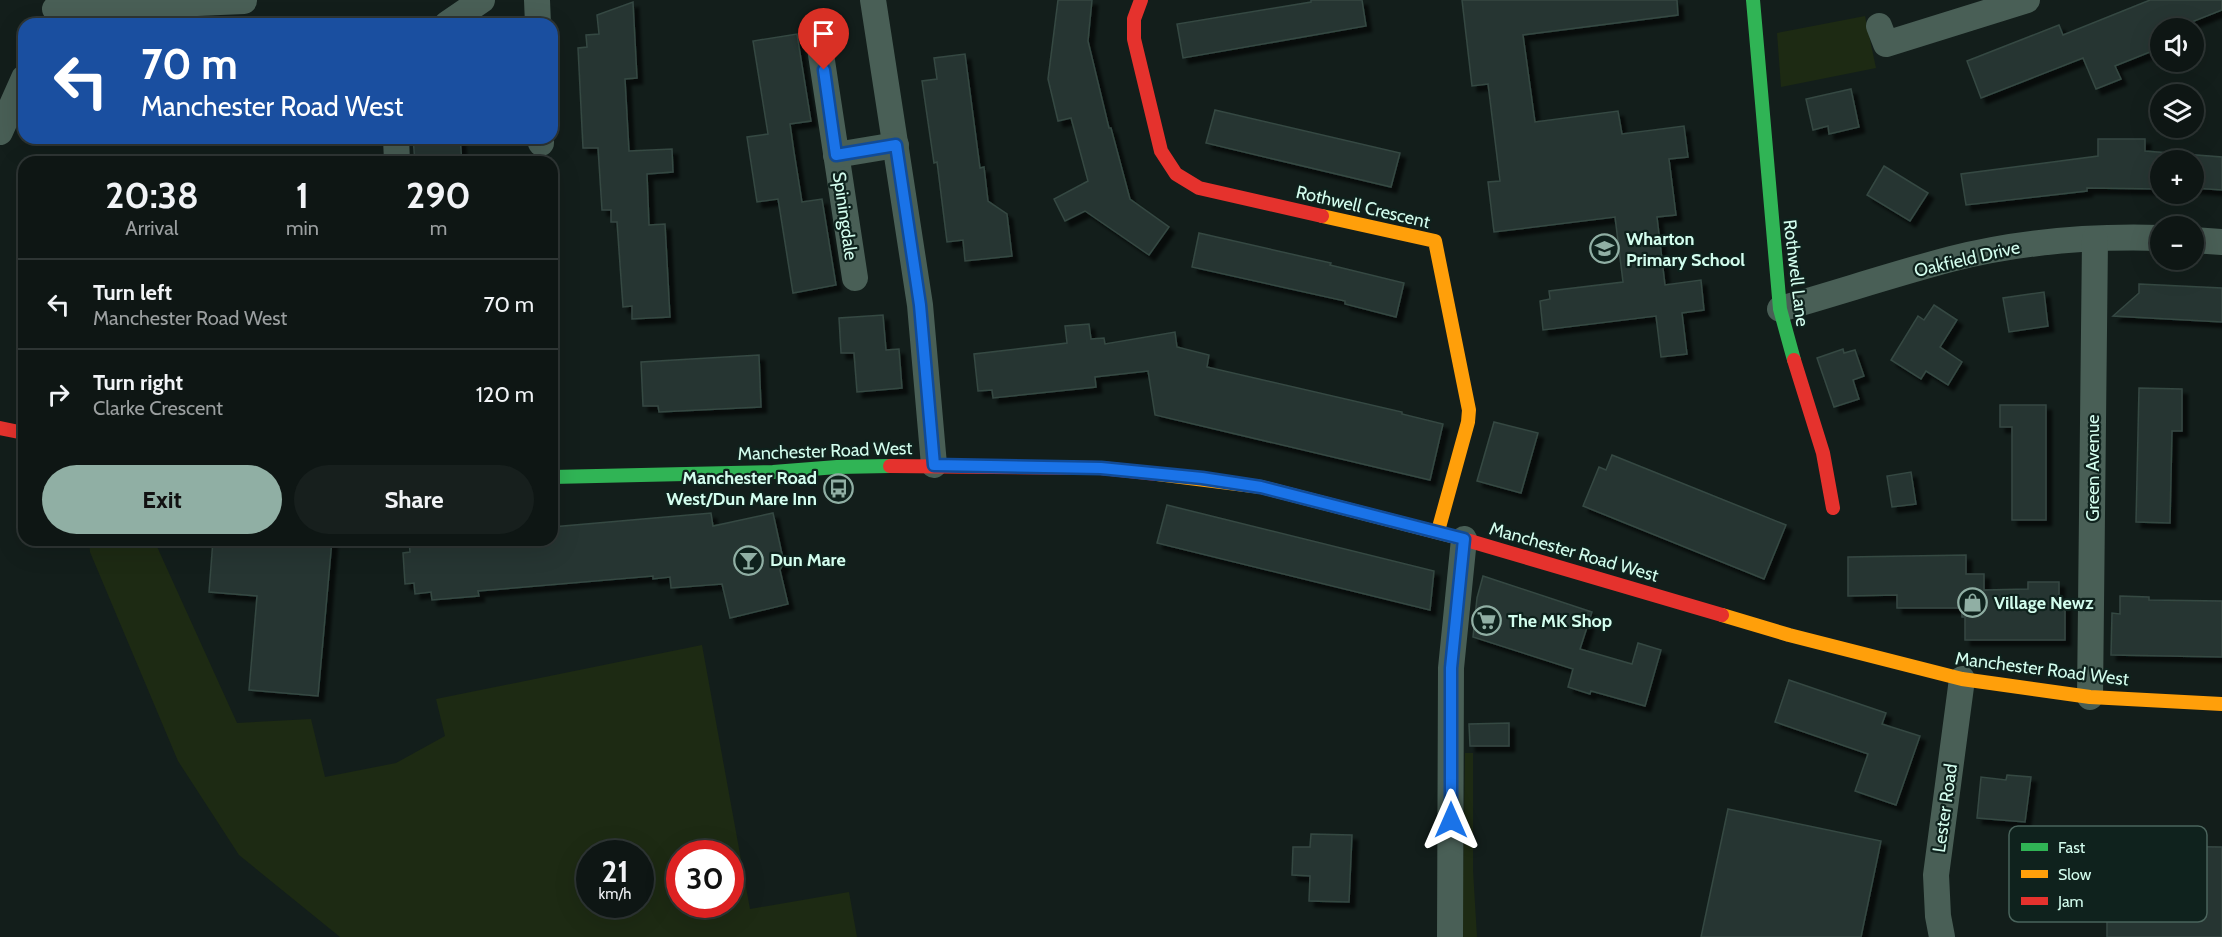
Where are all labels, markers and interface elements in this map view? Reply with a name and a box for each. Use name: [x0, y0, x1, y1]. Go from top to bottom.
pin: [798, 8, 849, 70]
icon: arrive: [807, 17, 840, 50]
map controls: [2150, 18, 2204, 270]
button: sound: [2150, 18, 2204, 72]
text: 70 m: [141, 38, 238, 90]
icon: left: [42, 42, 120, 120]
button: layers: [2150, 84, 2204, 138]
text: Manchester Road West: [141, 90, 403, 123]
button: +: [2150, 150, 2204, 204]
street label: Spiningdale: [828, 170, 862, 262]
text: 20:38: [105, 173, 199, 217]
text: 1: [296, 173, 309, 217]
text: 290: [406, 173, 471, 217]
street label: Rothwell Crescent: [1294, 181, 1432, 233]
text: Arrival: [125, 216, 179, 240]
text: min: [286, 216, 319, 240]
text: m: [430, 216, 447, 240]
button: −: [2150, 216, 2204, 270]
street label: Rothwell Lane: [1779, 218, 1813, 328]
place label: Wharton Primary School: [1626, 228, 1745, 271]
school or university icon: Wharton Primary School: [1589, 233, 1621, 265]
street label: Oakfield Drive: [1912, 236, 2022, 282]
text: Turn left: [93, 279, 172, 306]
icon: left: [42, 288, 75, 321]
text: 70 m: [484, 291, 534, 318]
text: Manchester Road West: [93, 306, 287, 330]
text: Turn right: [93, 369, 183, 396]
icon: right: [42, 378, 75, 411]
text: 120 m: [476, 381, 534, 408]
text: Clarke Crescent: [93, 396, 223, 420]
street label: Green Avenue: [2082, 414, 2104, 522]
street label: Manchester Road West: [737, 437, 913, 465]
button: Exit: [42, 465, 282, 534]
button: Share: [294, 465, 534, 534]
place label: Manchester Road West/Dun Mare Inn: [666, 467, 817, 510]
bus stop icon: Manchester Road West/Dun Mare Inn: [822, 472, 854, 504]
street label: Manchester Road West: [1487, 517, 1661, 587]
bar icon: Dun Mare: [733, 544, 765, 576]
place label: Dun Mare: [770, 549, 846, 571]
shop icon: Village Newz: [1957, 587, 1989, 619]
place label: Village Newz: [1994, 592, 2094, 614]
supermarket icon: The MK Shop: [1471, 605, 1503, 637]
place label: The MK Shop: [1508, 610, 1612, 632]
street label: Manchester Road West: [1954, 647, 2130, 691]
street label: Lester Road: [1928, 762, 1962, 854]
position arrow: [1419, 788, 1483, 852]
legend: [2009, 826, 2207, 922]
text: Fast: [2058, 838, 2086, 857]
speed limit sign: 30: [666, 840, 744, 918]
text: 21: [602, 853, 628, 890]
text: Slow: [2058, 865, 2092, 884]
text: km/h: [599, 885, 631, 903]
text: Jam: [2057, 892, 2084, 911]

